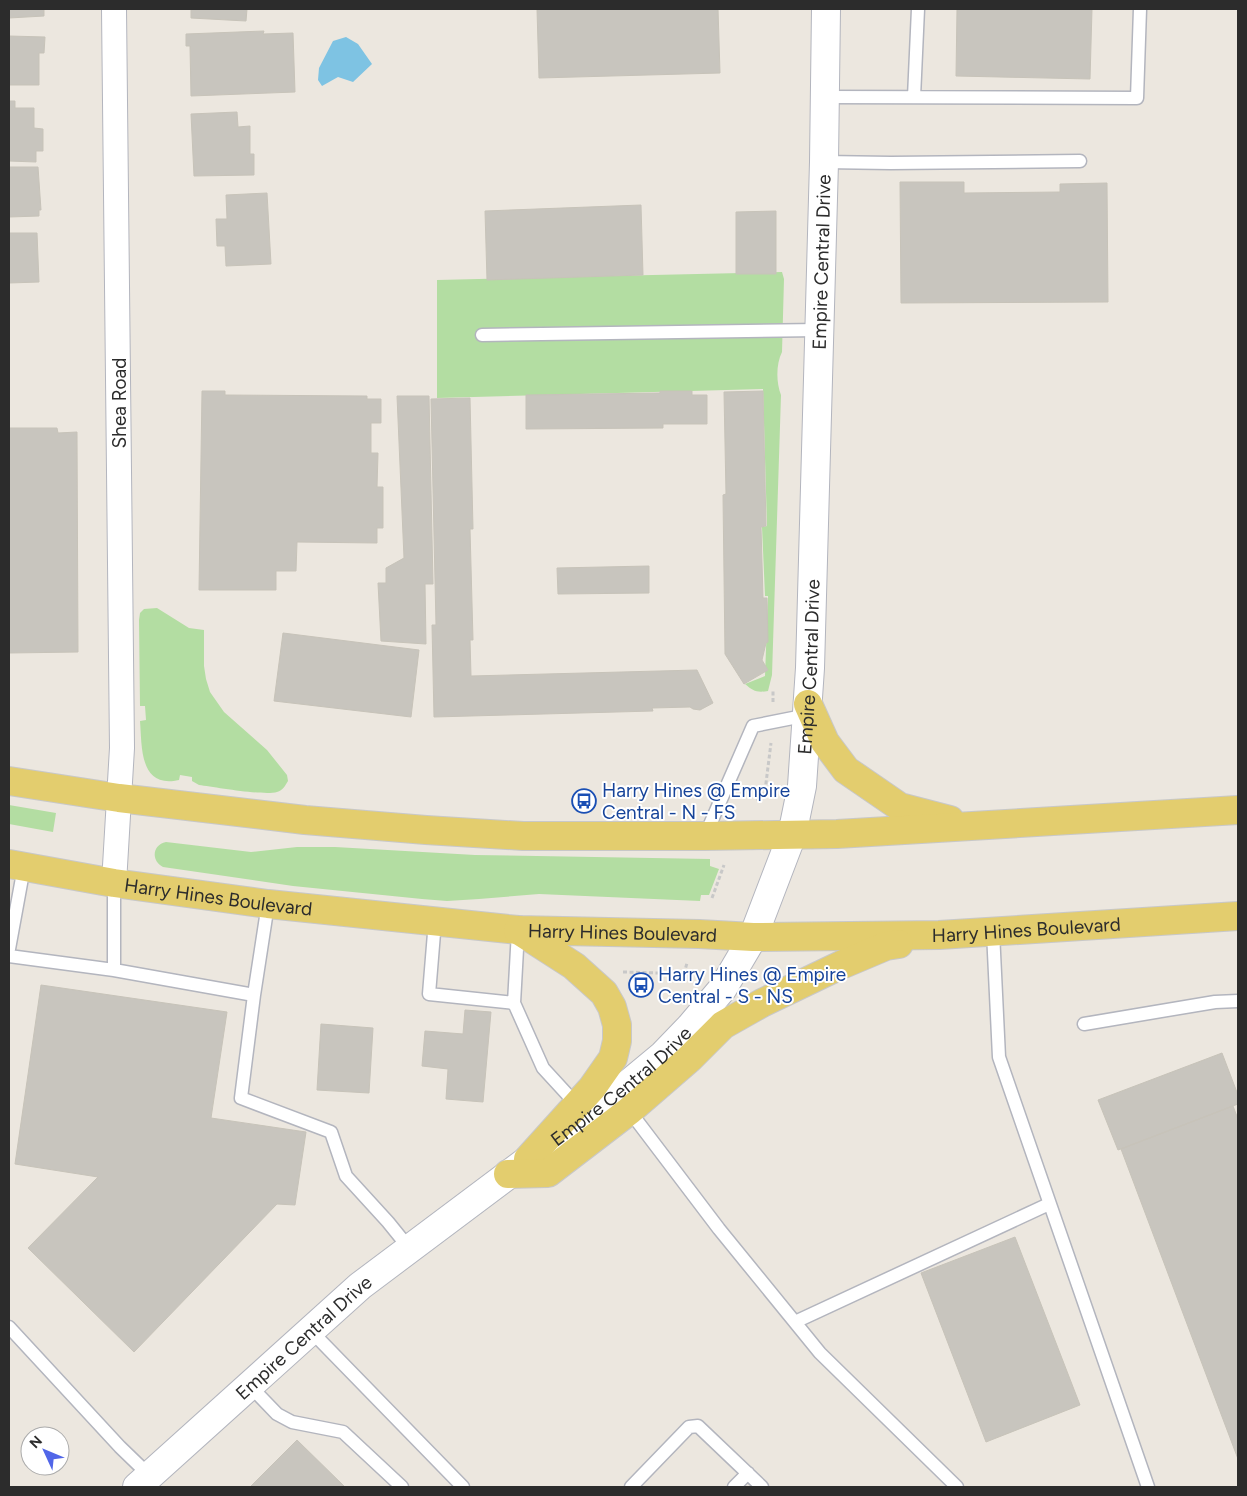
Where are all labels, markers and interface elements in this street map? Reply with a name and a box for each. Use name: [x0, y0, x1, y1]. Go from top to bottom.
street label: Empire Central Drive: [808, 174, 836, 350]
street label: Shea Road: [108, 358, 131, 448]
street label: Empire Central Drive: [793, 579, 824, 755]
place label: Harry Hines @ Empire Central - N - FS: [602, 779, 790, 824]
bus stop icon: Harry Hines @ Empire Central - N - FS: [571, 788, 597, 814]
street label: Harry Hines Boulevard: [123, 874, 313, 921]
street label: Harry Hines Boulevard: [932, 912, 1121, 947]
street label: Harry Hines Boulevard: [528, 919, 718, 947]
place label: Harry Hines @ Empire Central - S - NS: [658, 963, 846, 1008]
bus stop icon: Harry Hines @ Empire Central - S - NS: [628, 972, 654, 998]
street label: Empire Central Drive: [546, 1022, 696, 1151]
street label: Empire Central Drive: [231, 1270, 376, 1405]
north arrow: [20, 1426, 70, 1476]
text: N: [26, 1433, 46, 1452]

